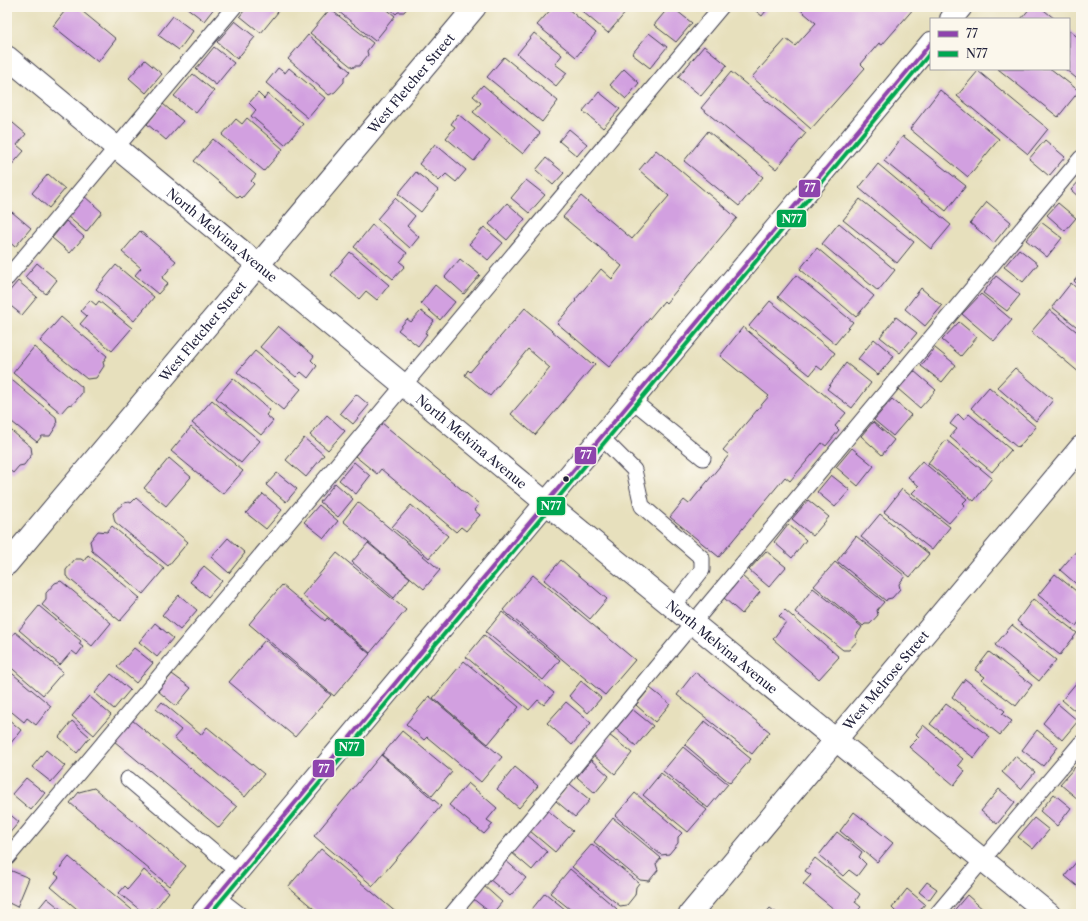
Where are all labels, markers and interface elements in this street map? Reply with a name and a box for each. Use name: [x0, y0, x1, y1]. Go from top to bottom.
legend: [930, 18, 1070, 70]
text: 77: [966, 26, 978, 41]
street label: West Fletcher Street: [364, 29, 458, 137]
text: N77: [966, 46, 988, 61]
line badge: 77: [798, 179, 821, 198]
text: 77: [804, 181, 816, 195]
street label: North Melvina Avenue: [163, 184, 281, 285]
line badge: N77: [776, 209, 807, 228]
text: N77: [781, 212, 803, 226]
street label: West Fletcher Street: [155, 278, 250, 385]
street label: North Melvina Avenue: [413, 391, 530, 492]
line badge: 77: [574, 446, 597, 465]
text: 77: [580, 448, 592, 462]
unlabelled marker: [561, 474, 571, 484]
line badge: N77: [536, 496, 566, 516]
text: N77: [540, 499, 562, 513]
street label: North Melvina Avenue: [663, 597, 781, 697]
street label: West Melrose Street: [839, 627, 932, 734]
line badge: N77: [334, 738, 365, 757]
text: N77: [338, 740, 360, 754]
line badge: 77: [312, 759, 335, 778]
text: 77: [318, 762, 330, 776]

